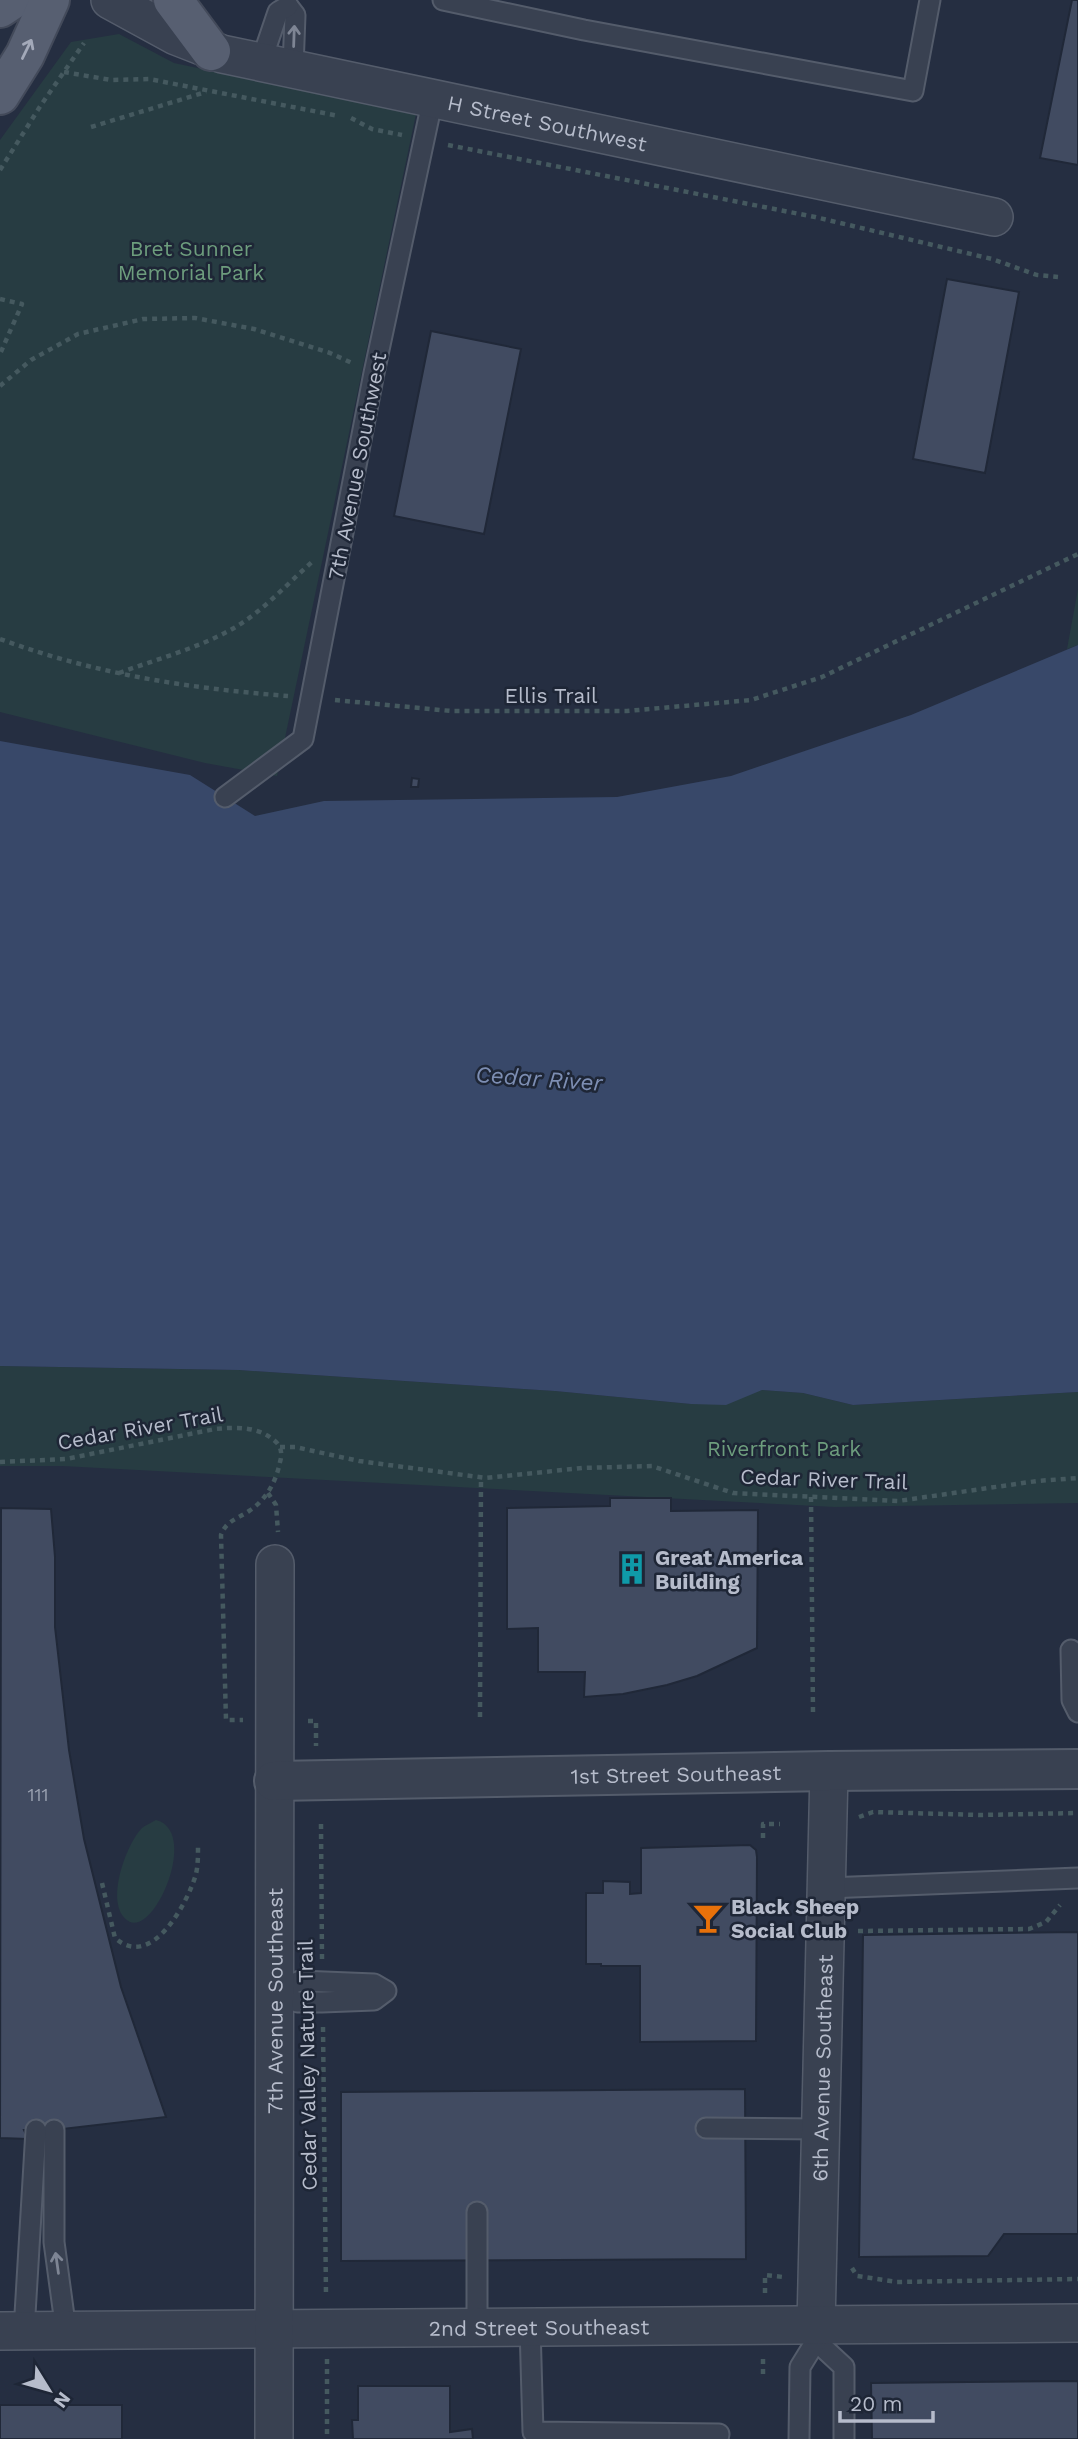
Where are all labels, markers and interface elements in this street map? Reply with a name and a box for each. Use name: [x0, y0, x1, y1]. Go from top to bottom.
one-way arrow: [288, 25, 301, 48]
one-way arrow: [21, 39, 35, 60]
street label: H Street Southwest: [445, 89, 649, 156]
park label: Bret Sunner Memorial Park: [118, 236, 264, 285]
street label: 7th Avenue Southwest: [323, 350, 391, 582]
street label: Ellis Trail: [505, 683, 598, 708]
water label: Cedar River: [475, 1061, 604, 1097]
street label: Cedar River Trail: [55, 1401, 225, 1455]
park label: Riverfront Park: [707, 1436, 861, 1461]
street label: Cedar River Trail: [740, 1464, 909, 1494]
place label: Great America Building: [655, 1545, 804, 1594]
building icon: Great America Building: [615, 1552, 649, 1586]
street label: 1st Street Southeast: [570, 1759, 782, 1788]
house number: 111: [27, 1784, 49, 1805]
street label: 7th Avenue Southeast: [262, 1888, 287, 2114]
place label: Black Sheep Social Club: [731, 1894, 859, 1943]
bar icon: Black Sheep Social Club: [691, 1901, 725, 1935]
street label: Cedar Valley Nature Trail: [292, 1939, 322, 2191]
street label: 6th Avenue Southeast: [807, 1954, 837, 2182]
one-way arrow: [50, 2252, 63, 2275]
street label: 2nd Street Southeast: [428, 2314, 650, 2340]
north arrow: [14, 2355, 84, 2425]
scale bar: [840, 2380, 933, 2424]
text: N: [49, 2387, 76, 2412]
text: 20 m: [850, 2391, 902, 2416]

